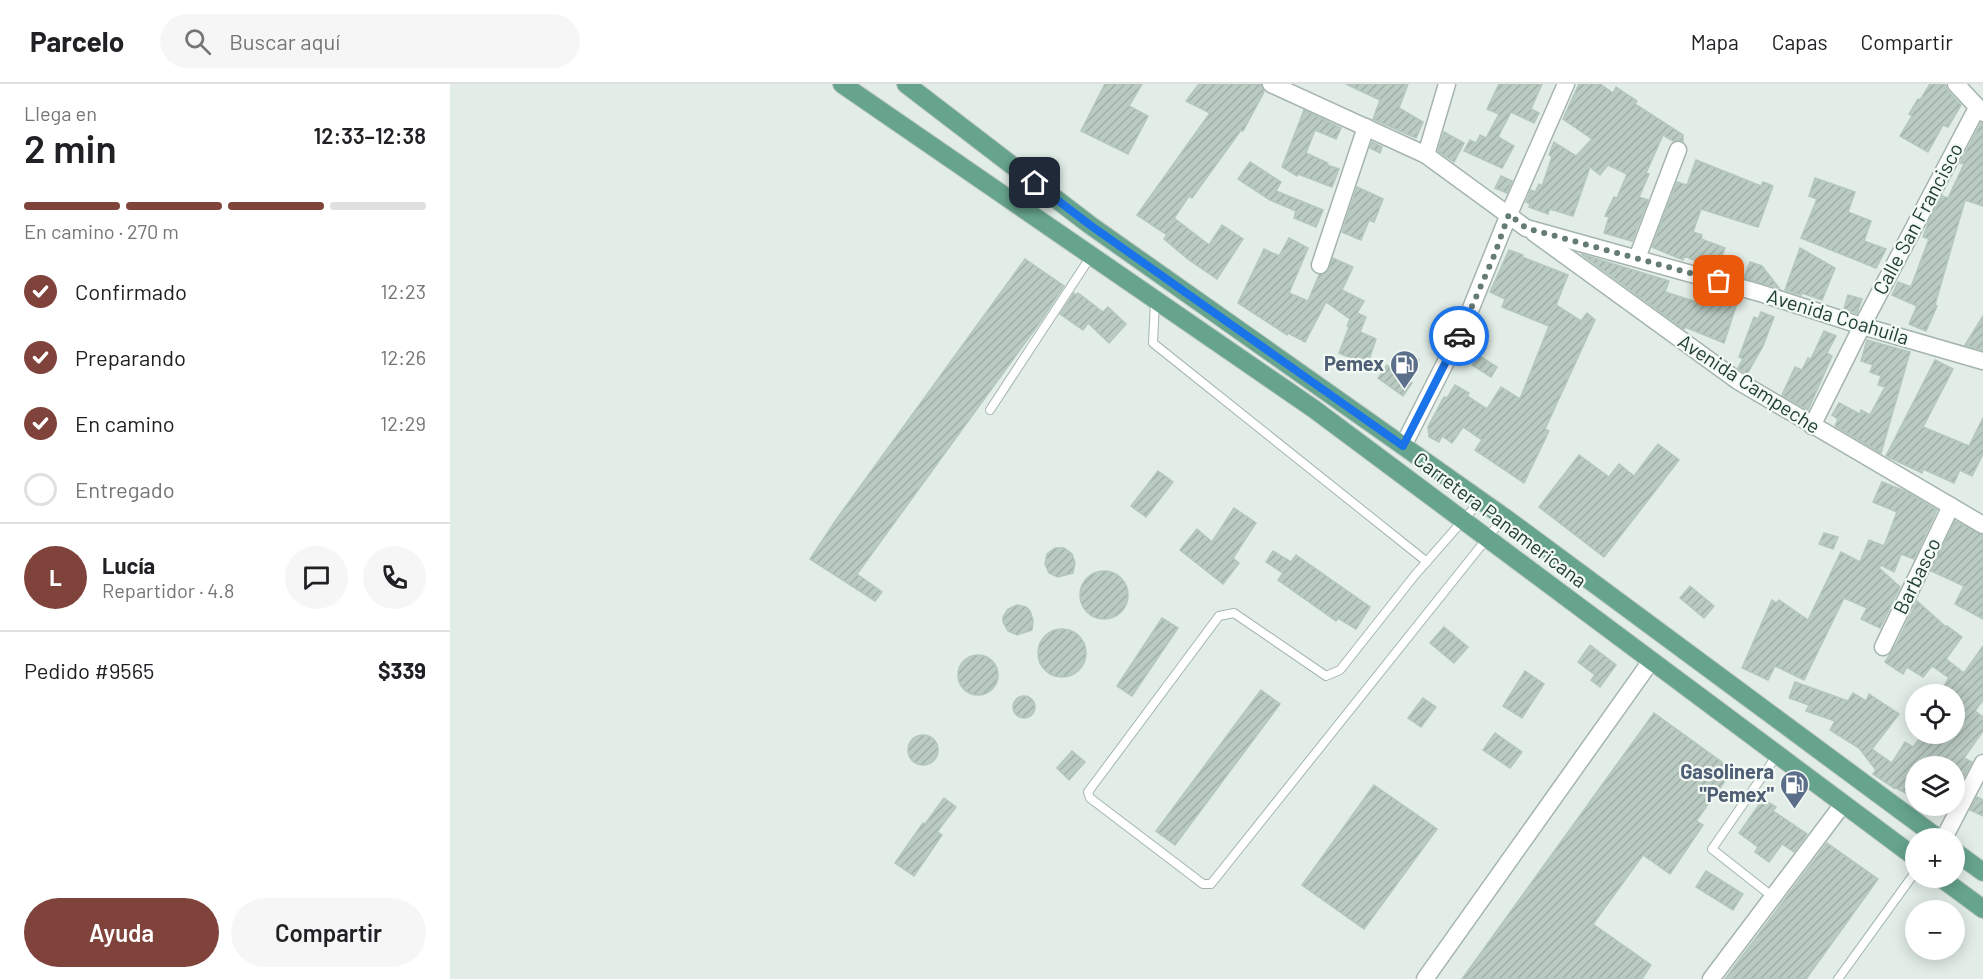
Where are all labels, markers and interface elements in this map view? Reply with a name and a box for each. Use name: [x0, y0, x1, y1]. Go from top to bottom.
search box: [160, 14, 580, 68]
text: Parcelo: [30, 24, 124, 58]
icon: search: [181, 25, 214, 58]
text: Buscar aquí: [229, 28, 340, 54]
text: Mapa: [1691, 29, 1739, 54]
text: Capas: [1772, 29, 1828, 54]
text: Compartir: [1861, 29, 1953, 54]
text: Llega en: [24, 101, 97, 125]
text: 12:33–12:38: [314, 122, 426, 148]
text: 2 min: [24, 124, 117, 171]
street label: Calle San Francisco: [1867, 139, 1967, 298]
pin: [1009, 157, 1060, 208]
icon: home: [1018, 166, 1051, 199]
text: En camino · 270 m: [24, 219, 179, 243]
pin: [1693, 255, 1744, 306]
icon: bag: [1702, 264, 1735, 297]
icon: check: [24, 275, 57, 308]
text: Confirmado: [75, 278, 187, 304]
text: 12:23: [381, 279, 426, 303]
street label: Avenida Coahuila: [1764, 283, 1912, 349]
courier: [1429, 306, 1489, 366]
icon: car: [1443, 320, 1476, 353]
street label: Avenida Campeche: [1674, 328, 1825, 438]
icon: check: [24, 341, 57, 374]
text: Preparando: [75, 344, 186, 370]
text: 12:26: [380, 345, 426, 369]
fuel station icon: Pemex: [1389, 348, 1421, 390]
place label: Pemex: [1324, 351, 1384, 375]
icon: check: [24, 407, 57, 440]
text: En camino: [75, 410, 175, 436]
text: 12:29: [380, 411, 426, 435]
street label: Carretera Panamericana: [1409, 446, 1592, 592]
text: Entregado: [75, 476, 175, 502]
street label: Barbasco: [1887, 533, 1945, 618]
button: chat: [285, 546, 348, 609]
button: phone: [363, 546, 426, 609]
text: Lucía: [102, 552, 155, 578]
text: L: [49, 564, 62, 590]
text: Repartidor · 4.8: [102, 578, 234, 602]
text: Pedido #9565: [24, 657, 154, 683]
text: $339: [378, 657, 426, 683]
map controls: [1905, 684, 1965, 960]
button: locate: [1905, 684, 1965, 744]
button: layers: [1905, 756, 1965, 816]
place label: Gasolinera "Pemex": [1680, 759, 1774, 806]
fuel station icon: Gasolinera "Pemex": [1779, 768, 1811, 810]
button: +: [1905, 828, 1965, 888]
button: Ayuda: [24, 898, 219, 967]
button: Compartir: [231, 898, 426, 967]
button: −: [1905, 900, 1965, 960]

